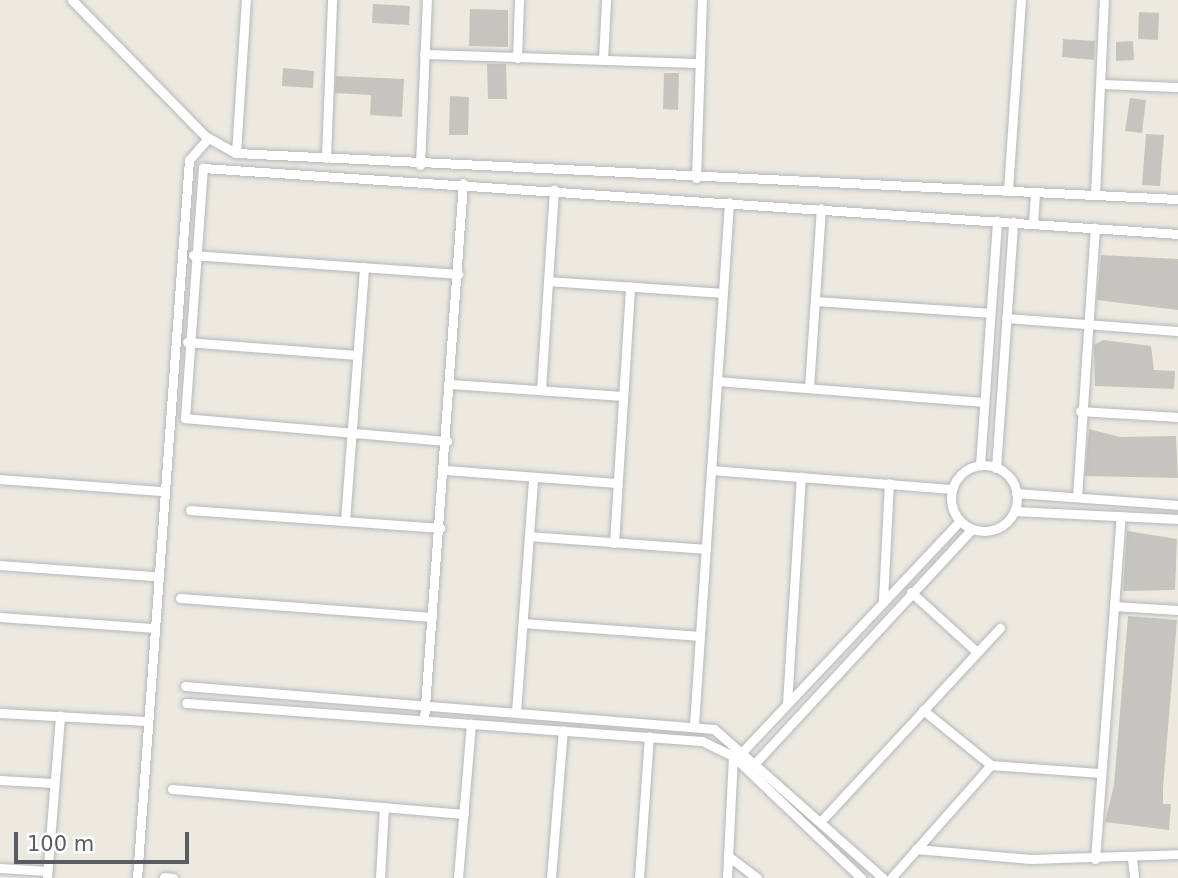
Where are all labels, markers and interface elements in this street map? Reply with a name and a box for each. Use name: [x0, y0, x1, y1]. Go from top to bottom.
scale bar: [18, 818, 192, 862]
text: 100 m: [27, 832, 94, 856]

